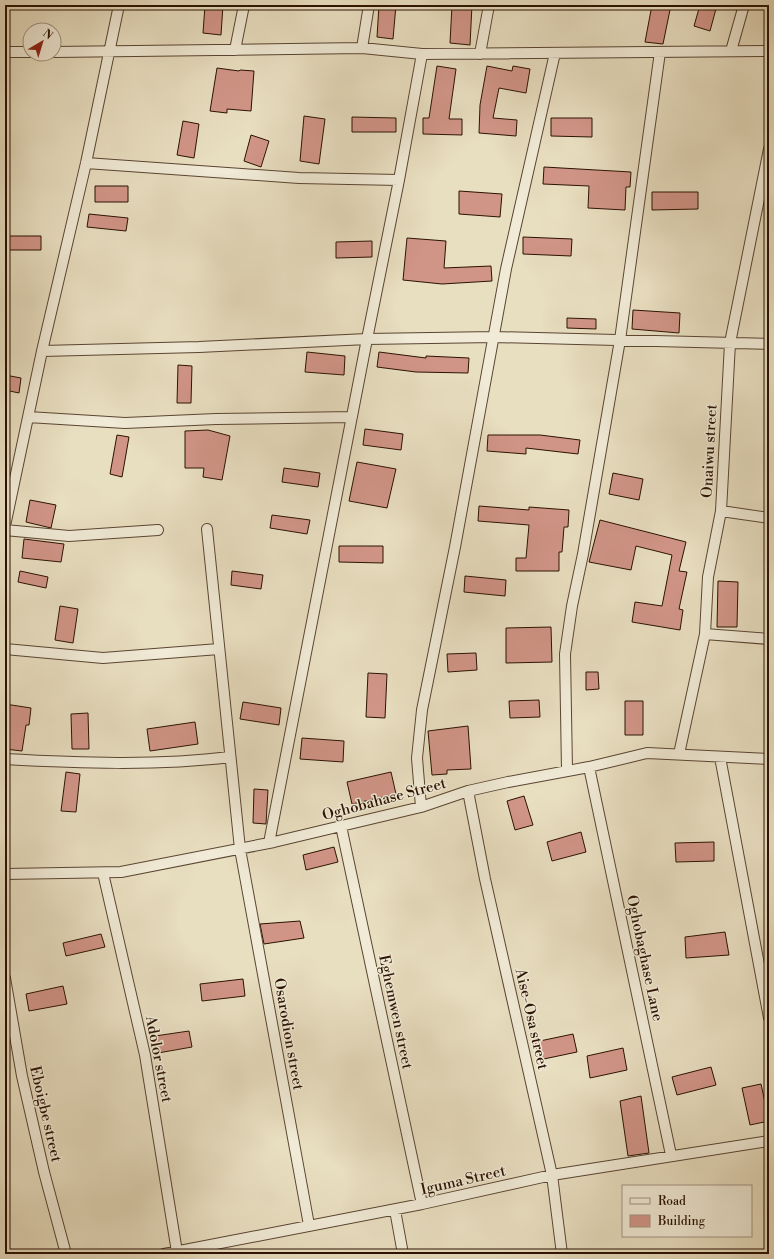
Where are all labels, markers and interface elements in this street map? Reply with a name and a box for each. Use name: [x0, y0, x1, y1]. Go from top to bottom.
north arrow: [22, 22, 62, 62]
text: N: [40, 27, 56, 43]
street label: Onaiwu street: [698, 403, 721, 498]
street label: Oghobahase Street: [320, 774, 449, 825]
street label: Oghobaghase Lane: [622, 893, 667, 1023]
street label: Eghemwen street: [374, 953, 417, 1072]
street label: Aise-Osa street: [510, 966, 553, 1072]
street label: Osarodion street: [269, 977, 308, 1092]
street label: Adolor street: [141, 1013, 176, 1105]
street label: Eboigbe street: [25, 1064, 66, 1165]
street label: Iguma Street: [419, 1161, 508, 1199]
legend: [622, 1185, 752, 1237]
text: Road: [658, 1194, 686, 1209]
text: Building: [657, 1214, 706, 1229]

